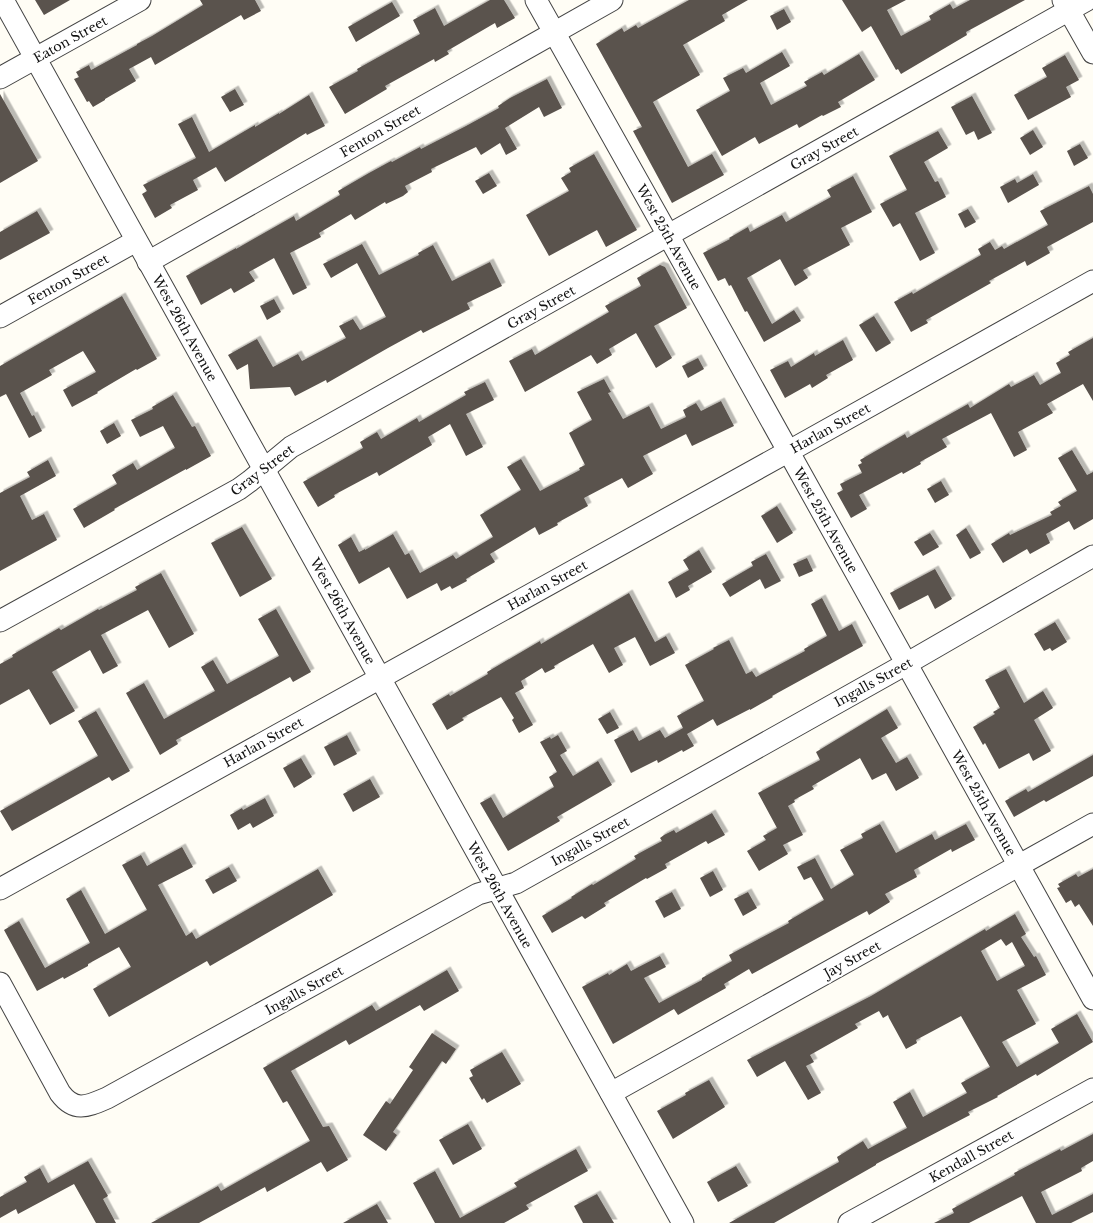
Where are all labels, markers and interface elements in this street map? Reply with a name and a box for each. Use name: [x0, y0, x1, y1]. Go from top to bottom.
street label: Eaton Street: [30, 12, 110, 67]
street label: Fenton Street: [337, 102, 423, 161]
street label: Gray Street: [787, 123, 861, 174]
street label: West 25th Avenue: [632, 181, 705, 293]
street label: Fenton Street: [25, 250, 112, 309]
street label: West 26th Avenue: [148, 271, 221, 385]
street label: Gray Street: [504, 282, 578, 333]
street label: Harlan Street: [787, 399, 873, 457]
street label: Gray Street: [227, 441, 298, 500]
street label: West 25th Avenue: [789, 464, 862, 576]
street label: West 26th Avenue: [306, 554, 379, 668]
street label: Harlan Street: [504, 556, 590, 614]
street label: Ingalls Street: [831, 654, 915, 711]
street label: Harlan Street: [220, 713, 306, 771]
street label: West 25th Avenue: [947, 747, 1020, 859]
street label: Ingalls Street: [548, 813, 632, 870]
street label: West 26th Avenue: [463, 838, 536, 952]
street label: Jay Street: [819, 937, 884, 983]
street label: Ingalls Street: [262, 962, 346, 1019]
street label: Kendall Street: [926, 1126, 1016, 1187]

